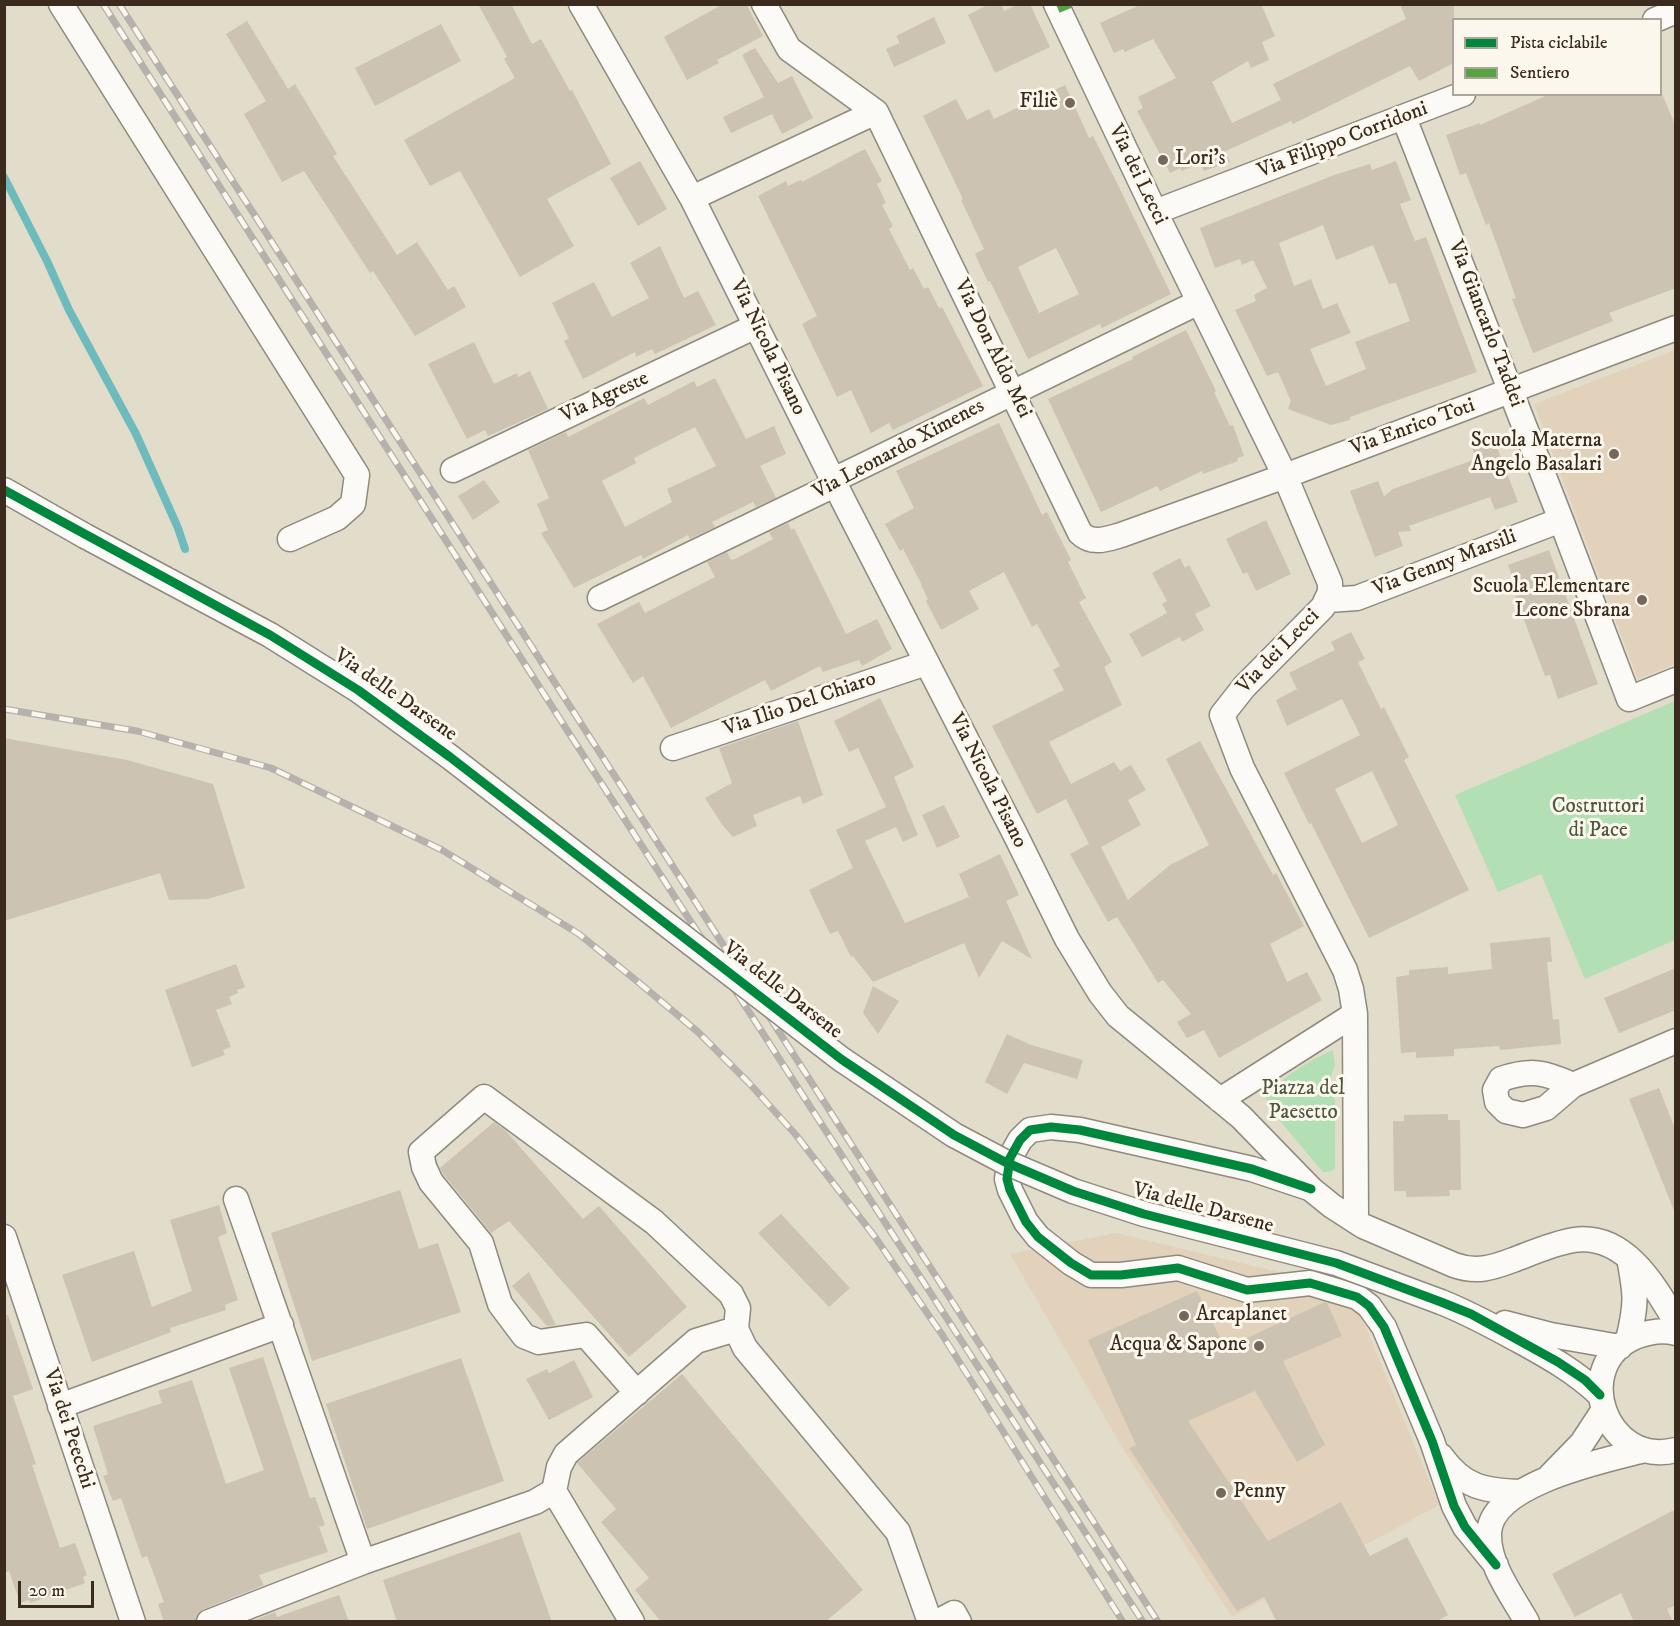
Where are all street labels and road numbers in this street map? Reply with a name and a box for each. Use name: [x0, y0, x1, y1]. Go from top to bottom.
street label: Via Filippo Corridoni: [1254, 97, 1432, 185]
street label: Via dei Lecci: [1102, 121, 1172, 229]
street label: Via Giancarlo Taddei: [1442, 237, 1528, 411]
street label: Via Nicola Pisano: [723, 276, 811, 420]
street label: Via Don Aldo Mei: [948, 276, 1036, 422]
street label: Via Agreste: [557, 367, 653, 429]
street label: Via Leonardo Ximenes: [809, 394, 989, 506]
street label: Via Enrico Toti: [1347, 394, 1479, 462]
street label: Via Genny Marsili: [1370, 525, 1520, 603]
street label: Via dei Lecci: [1232, 604, 1326, 700]
street label: Via delle Darsene: [329, 644, 461, 748]
street label: Via Ilio Del Chiaro: [720, 667, 880, 743]
street label: Via Nicola Pisano: [942, 710, 1032, 852]
street label: Via delle Darsene: [717, 937, 847, 1045]
street label: Via delle Darsene: [1130, 1178, 1276, 1240]
street label: Via dei Peecchi: [37, 1366, 99, 1492]

